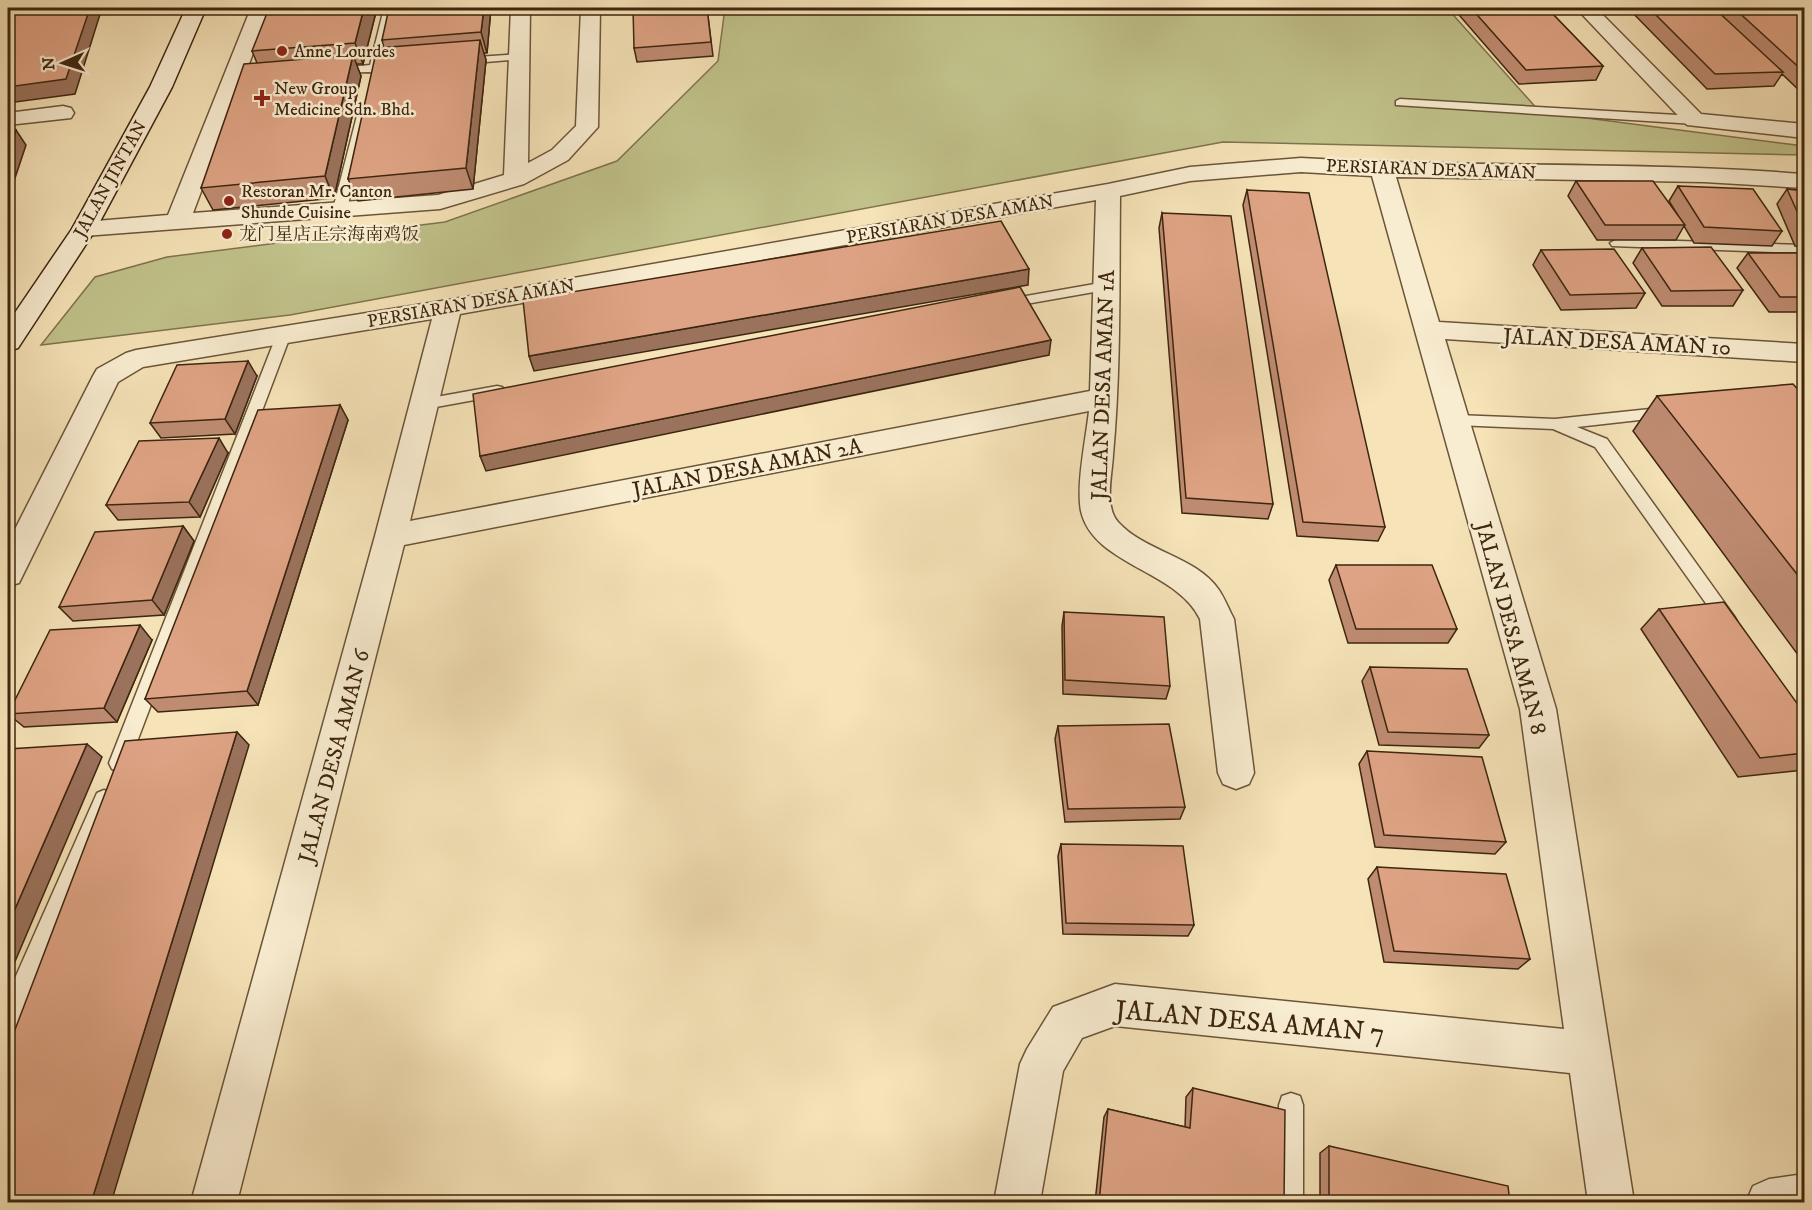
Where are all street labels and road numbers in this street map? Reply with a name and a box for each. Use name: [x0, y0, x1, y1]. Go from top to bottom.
street label: JALAN JINTAN: [69, 117, 152, 244]
street label: PERSIARAN DESA AMAN: [1325, 155, 1537, 185]
street label: PERSIARAN DESA AMAN: [845, 191, 1056, 249]
street label: JALAN DESA AMAN 1A: [1086, 268, 1121, 503]
street label: PERSIARAN DESA AMAN: [366, 275, 577, 333]
street label: JALAN DESA AMAN 10: [1500, 323, 1732, 362]
street label: JALAN DESA AMAN 2A: [628, 433, 865, 504]
street label: JALAN DESA AMAN 8: [1469, 517, 1552, 738]
street label: JALAN DESA AMAN 6: [292, 645, 376, 868]
street label: JALAN DESA AMAN 7: [1111, 993, 1386, 1051]

